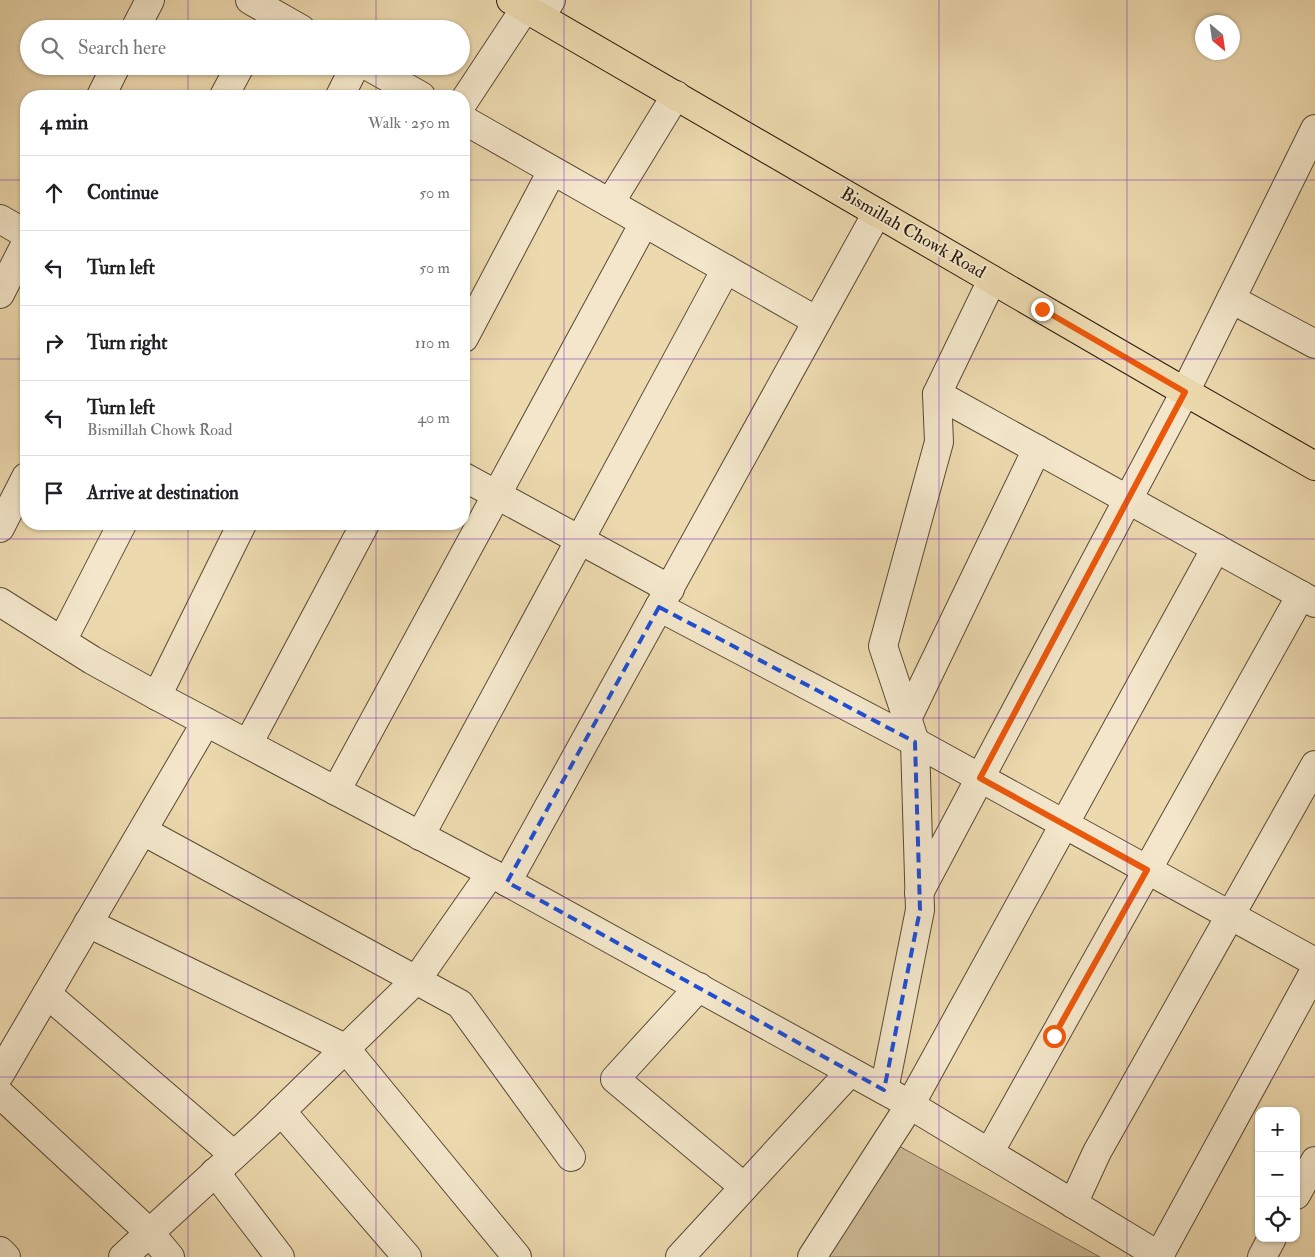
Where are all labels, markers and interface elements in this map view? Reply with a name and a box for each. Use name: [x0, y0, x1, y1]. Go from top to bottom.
north arrow: [1195, 15, 1240, 60]
search box: [20, 20, 470, 75]
icon: search: [38, 34, 66, 62]
text: Search here: [78, 36, 166, 60]
text: 4 min: [40, 109, 88, 136]
text: Walk · 250 m: [368, 113, 450, 133]
icon: ahead: [40, 179, 68, 207]
text: Continue: [87, 181, 158, 205]
street label: Bismillah Chowk Road: [836, 182, 990, 284]
text: 50 m: [419, 183, 450, 203]
icon: left: [40, 254, 68, 282]
text: Turn left: [87, 256, 155, 280]
text: 50 m: [419, 258, 450, 278]
route end: [1031, 298, 1054, 321]
icon: right: [40, 329, 68, 357]
text: Turn right: [87, 331, 167, 355]
text: 110 m: [415, 333, 450, 353]
text: Turn left: [87, 396, 155, 420]
icon: left: [40, 404, 68, 432]
text: 40 m: [417, 408, 450, 428]
text: Bismillah Chowk Road: [87, 420, 232, 440]
icon: arrive: [40, 479, 68, 507]
text: Arrive at destination: [87, 481, 239, 505]
route start: [1043, 1025, 1066, 1048]
map controls: [1255, 1107, 1300, 1242]
button: +: [1255, 1107, 1300, 1152]
button: −: [1255, 1152, 1300, 1197]
button: locate: [1255, 1197, 1300, 1242]

